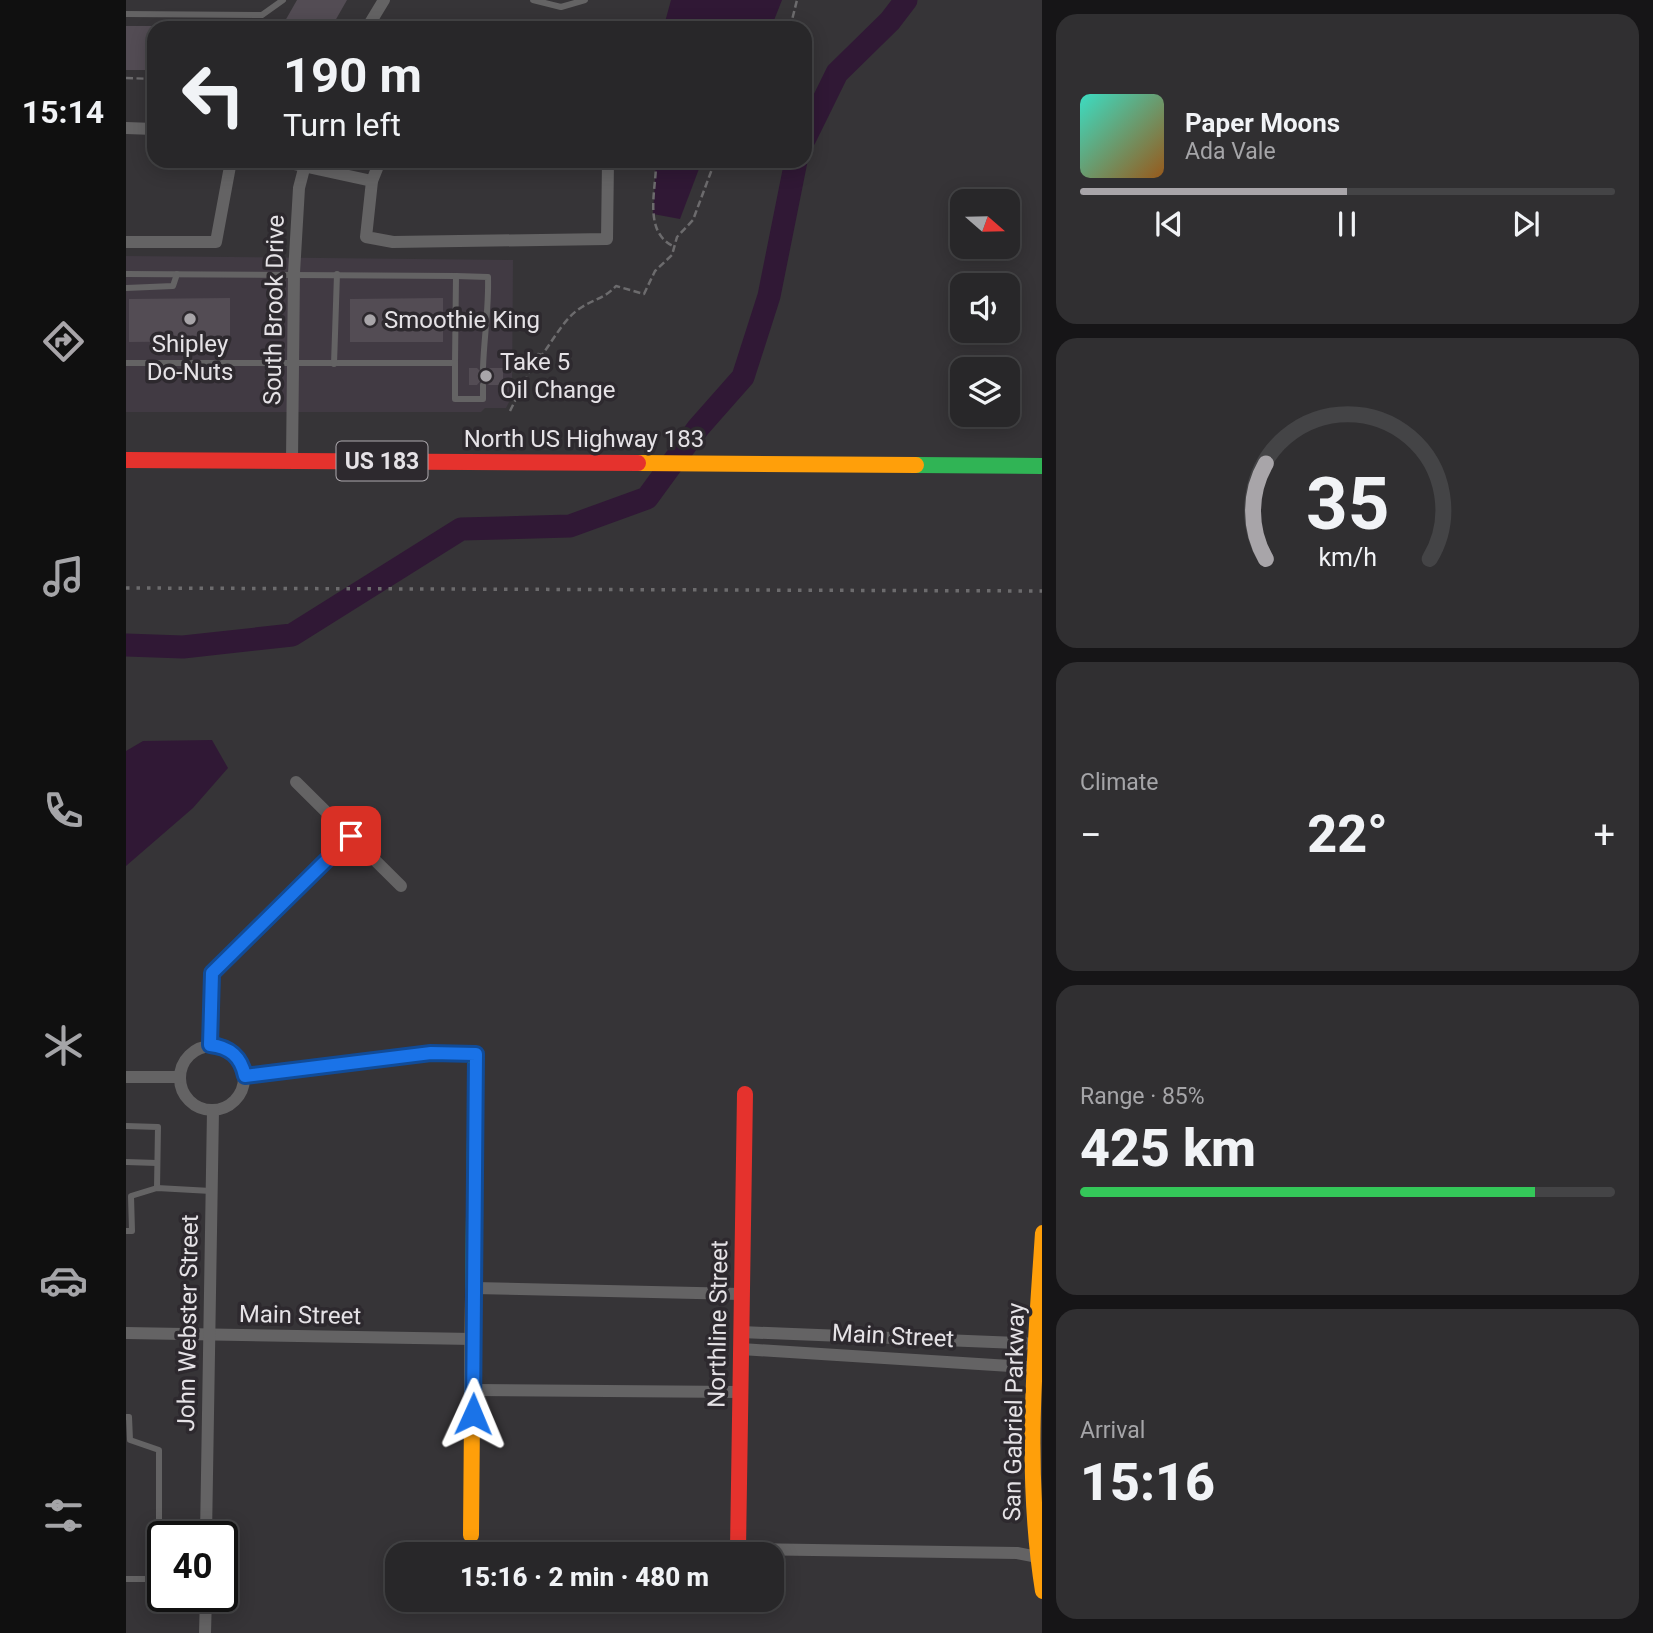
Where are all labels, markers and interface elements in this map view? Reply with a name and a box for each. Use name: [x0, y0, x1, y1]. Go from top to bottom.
text: 190 m: [283, 47, 422, 104]
icon: left: [168, 49, 259, 140]
text: 15:14: [22, 93, 104, 131]
text: Turn left: [283, 106, 401, 144]
text: Paper Moons: [1185, 108, 1340, 138]
text: Ada Vale: [1185, 138, 1276, 165]
north arrow: [950, 189, 1020, 259]
map controls: [950, 189, 1020, 427]
icon: previous: [1150, 205, 1188, 243]
icon: pause: [1328, 205, 1366, 243]
icon: next: [1507, 205, 1545, 243]
street label: South Brook Drive: [258, 215, 290, 405]
button: sound: [950, 273, 1020, 343]
place label: Smoothie King: [384, 306, 540, 334]
marker: Shipley Do-Nuts: [182, 311, 198, 327]
marker: Smoothie King: [362, 312, 378, 328]
icon: directions: [39, 317, 88, 366]
place label: Shipley Do-Nuts: [147, 330, 233, 386]
place label: Take 5 Oil Change: [500, 348, 616, 404]
button: layers: [950, 357, 1020, 427]
marker: Take 5 Oil Change: [478, 368, 494, 384]
street label: North US Highway 183: [464, 425, 704, 453]
road number: US 183: [336, 442, 428, 481]
text: 35: [1306, 461, 1389, 547]
text: km/h: [1318, 542, 1377, 571]
icon: music: [39, 552, 88, 601]
text: Climate: [1080, 769, 1159, 796]
icon: phone: [39, 786, 88, 835]
text: 22°: [1307, 804, 1388, 865]
pin: [321, 806, 381, 866]
text: −: [1080, 813, 1102, 857]
text: +: [1593, 813, 1615, 857]
icon: arrive: [332, 817, 370, 855]
icon: climate: [39, 1021, 88, 1070]
text: Range · 85%: [1080, 1083, 1205, 1110]
text: 425 km: [1080, 1118, 1256, 1179]
street label: John Webster Street: [172, 1214, 204, 1432]
street label: Northline Street: [703, 1240, 733, 1408]
icon: car: [39, 1256, 88, 1305]
street label: Main Street: [239, 1300, 362, 1330]
street label: San Gabriel Parkway: [998, 1302, 1030, 1521]
street label: Main Street: [831, 1319, 955, 1353]
position arrow: [436, 1377, 510, 1451]
text: Arrival: [1080, 1417, 1145, 1444]
text: 15:16: [1080, 1452, 1215, 1513]
icon: filters: [39, 1491, 88, 1540]
speed limit sign: 40: [147, 1521, 238, 1612]
text: 15:16 · 2 min · 480 m: [460, 1562, 709, 1592]

